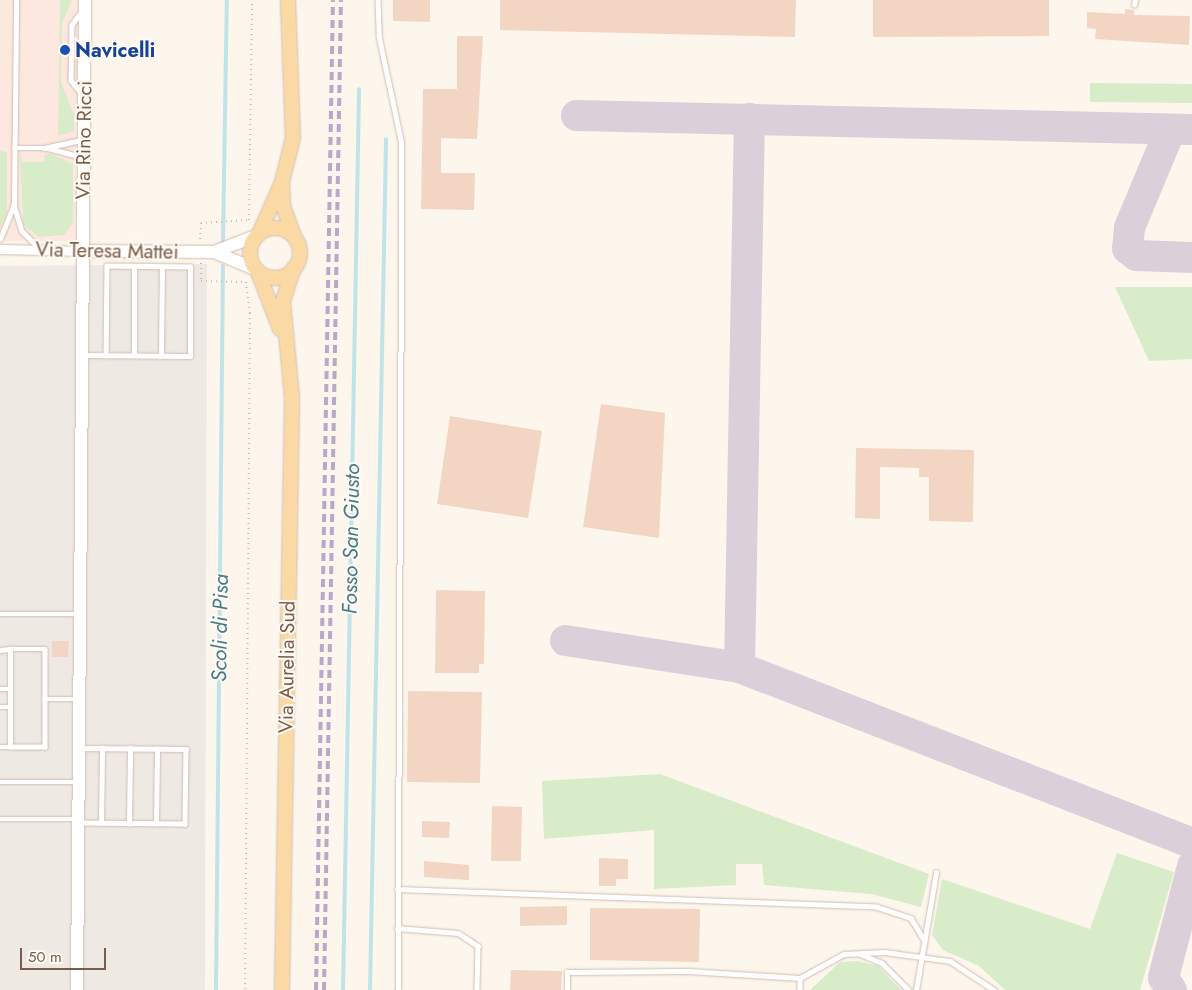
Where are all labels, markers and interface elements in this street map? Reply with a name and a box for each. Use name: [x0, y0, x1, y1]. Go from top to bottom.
place label: Navicelli: [75, 38, 155, 62]
marker: Navicelli: [59, 44, 71, 56]
street label: Via Rino Ricci: [71, 81, 97, 199]
street label: Via Teresa Mattei: [35, 238, 179, 264]
water label: Fosso San Giusto: [337, 464, 365, 614]
water label: Scoli di Pisa: [206, 574, 234, 682]
street label: Via Aurelia Sud: [274, 601, 300, 733]
scale bar: [22, 938, 109, 970]
text: 50 m: [28, 946, 62, 968]

